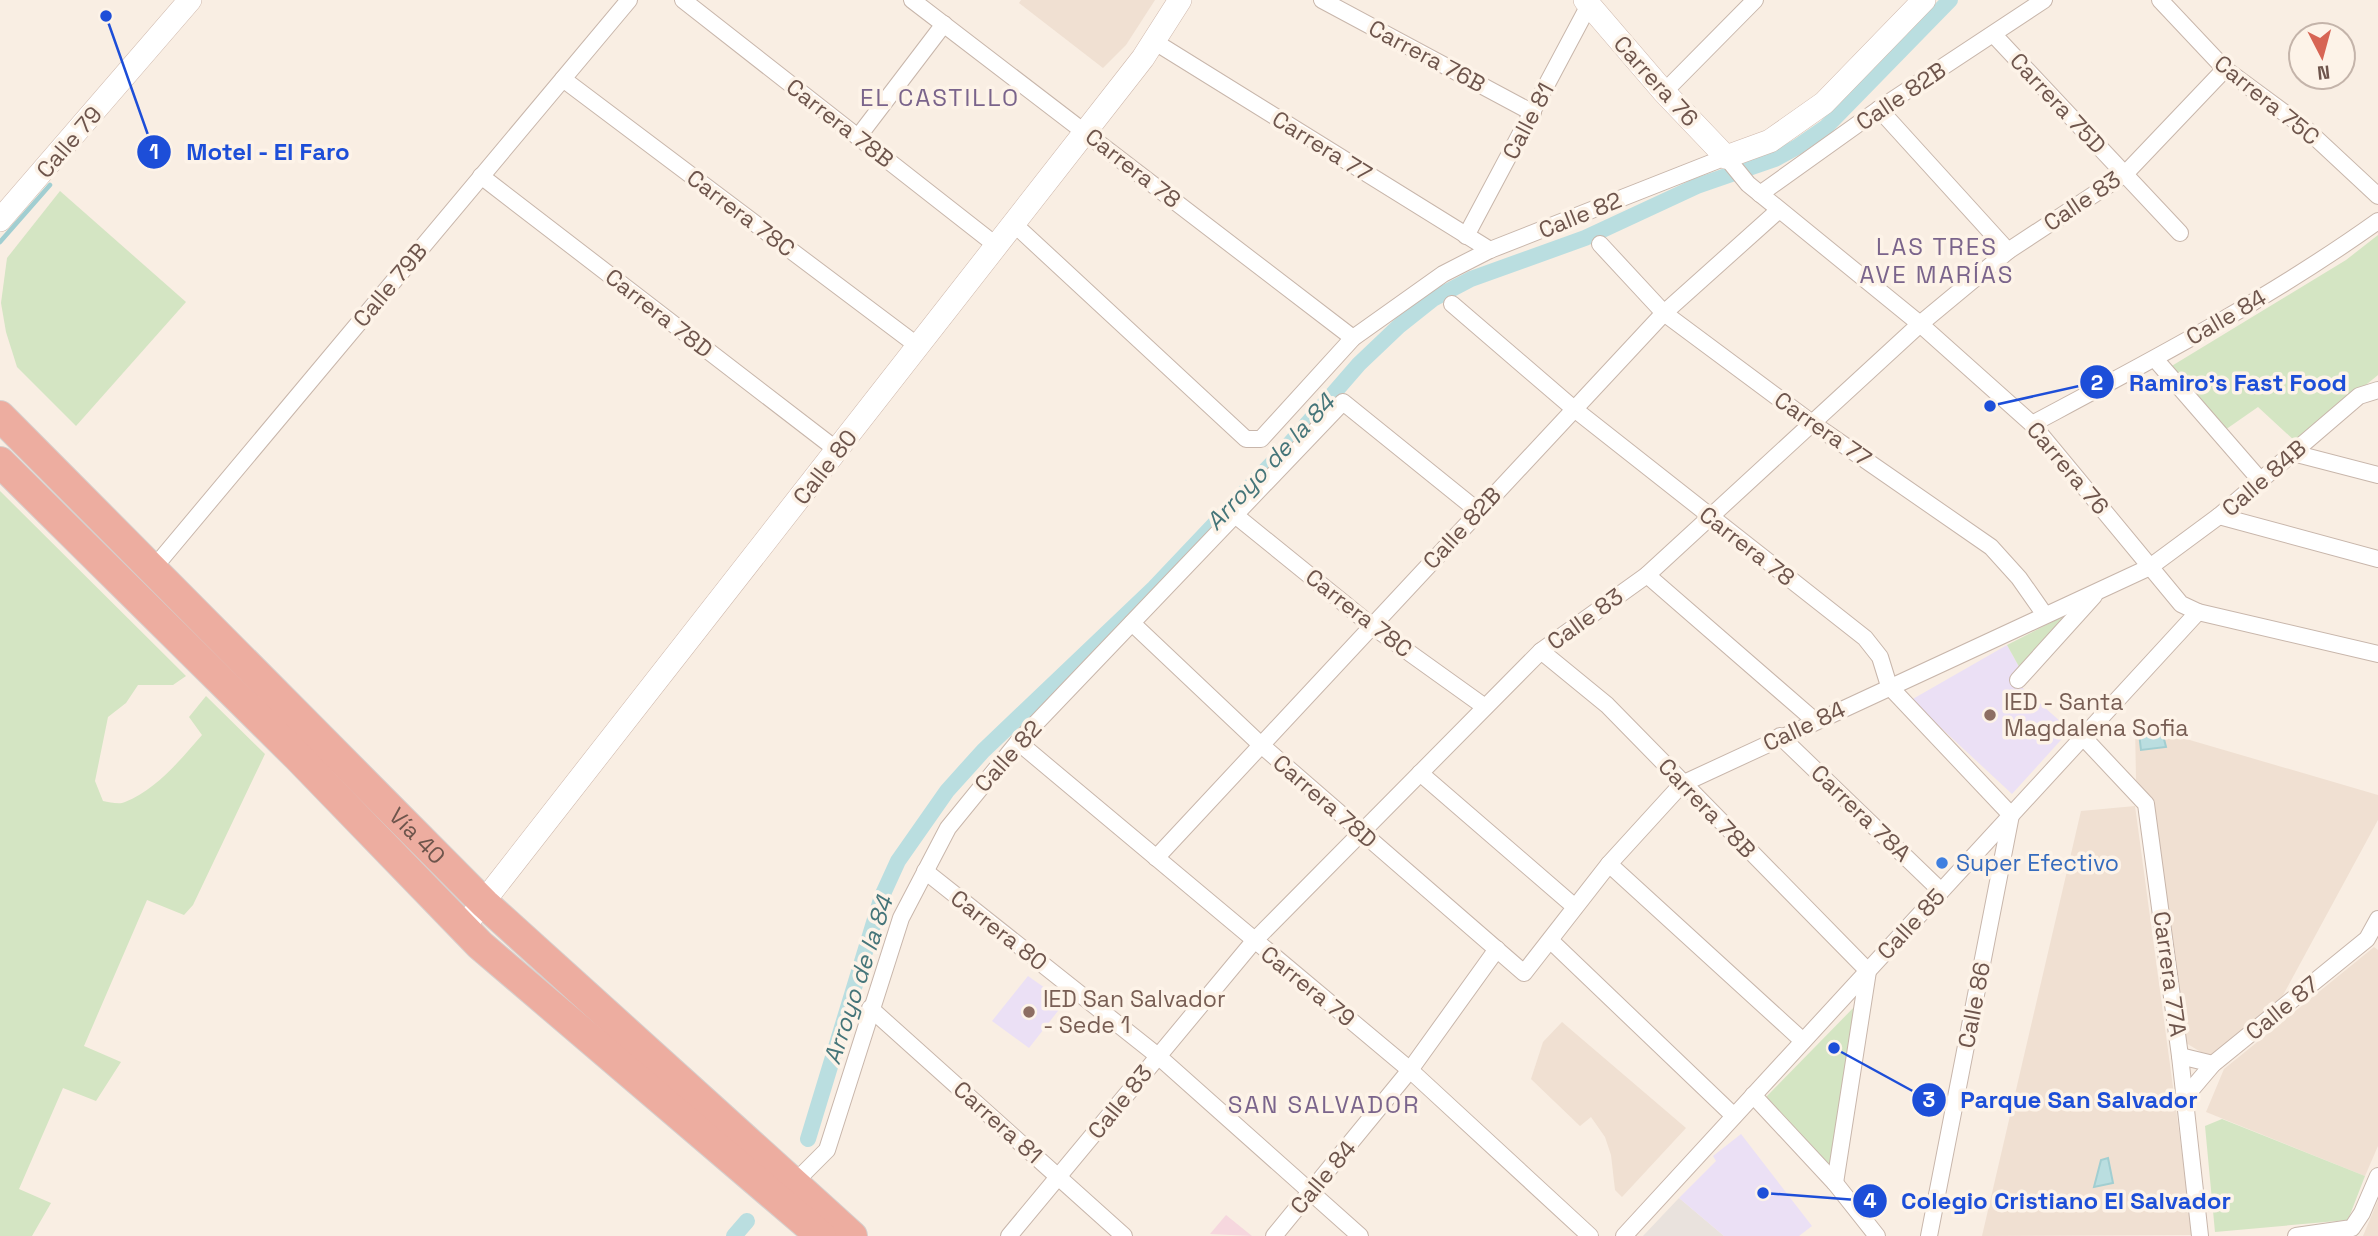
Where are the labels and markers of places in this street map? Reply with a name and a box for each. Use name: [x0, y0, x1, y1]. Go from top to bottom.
callout: Motel - El Faro: [137, 129, 364, 174]
callout: Ramiro's Fast Food: [2080, 360, 2360, 405]
place label: IED - Santa Magdalena Sofia: [2004, 687, 2188, 743]
marker: IED - Santa Magdalena Sofia: [1982, 707, 1998, 723]
place label: Super Efectivo: [1956, 848, 2119, 878]
marker: Super Efectivo: [1934, 855, 1950, 871]
place label: IED San Salvador - Sede 1: [1043, 984, 1226, 1040]
marker: IED San Salvador - Sede 1: [1021, 1004, 1037, 1020]
callout: Parque San Salvador: [1911, 1077, 2212, 1122]
callout: Colegio Cristiano El Salvador: [1852, 1178, 2245, 1223]

